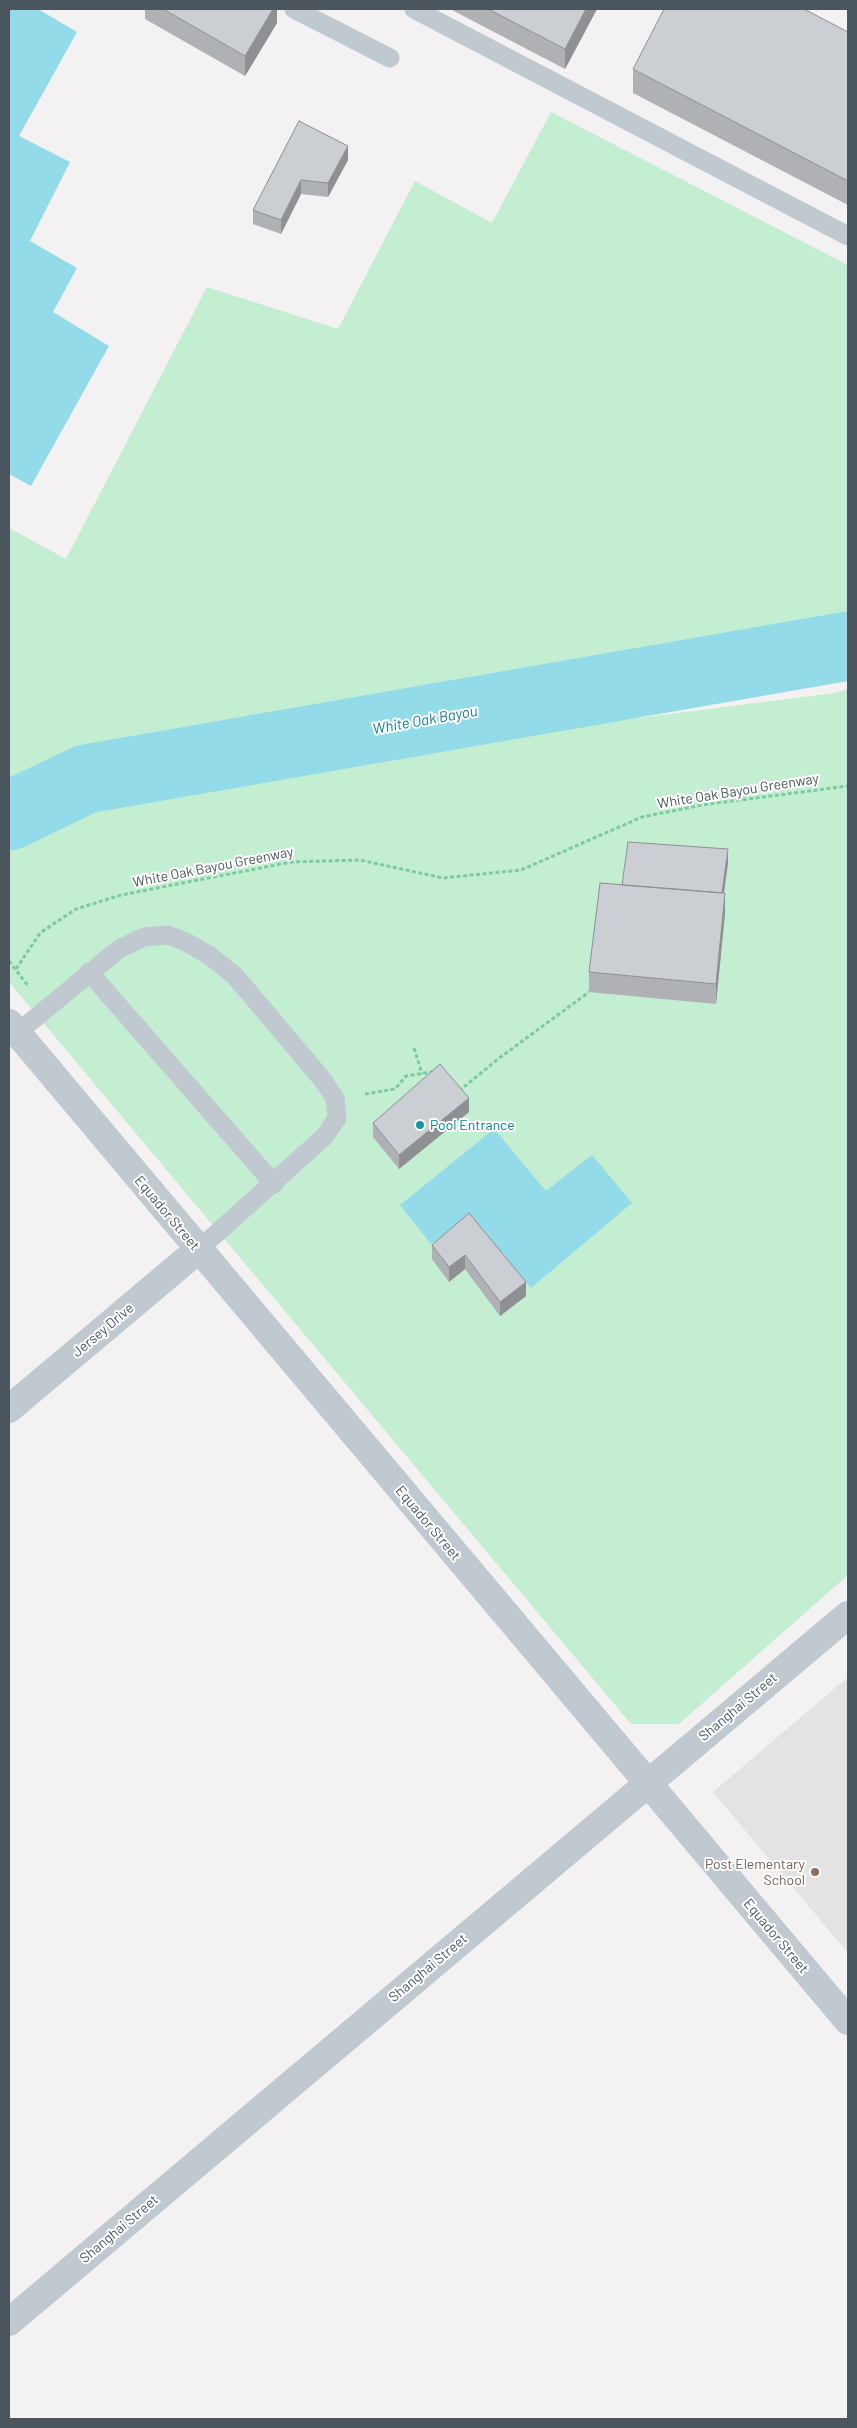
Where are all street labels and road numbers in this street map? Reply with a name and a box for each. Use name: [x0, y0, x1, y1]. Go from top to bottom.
street label: White Oak Bayou Greenway: [656, 770, 820, 812]
street label: White Oak Bayou Greenway: [131, 843, 295, 891]
street label: Equador Street: [131, 1172, 203, 1254]
street label: Jersey Drive: [69, 1299, 137, 1361]
street label: Equador Street: [392, 1482, 464, 1564]
street label: Shanghai Street: [695, 1669, 781, 1745]
street label: Equador Street: [740, 1895, 812, 1977]
street label: Shanghai Street: [385, 1930, 471, 2006]
street label: Shanghai Street: [76, 2191, 162, 2267]

